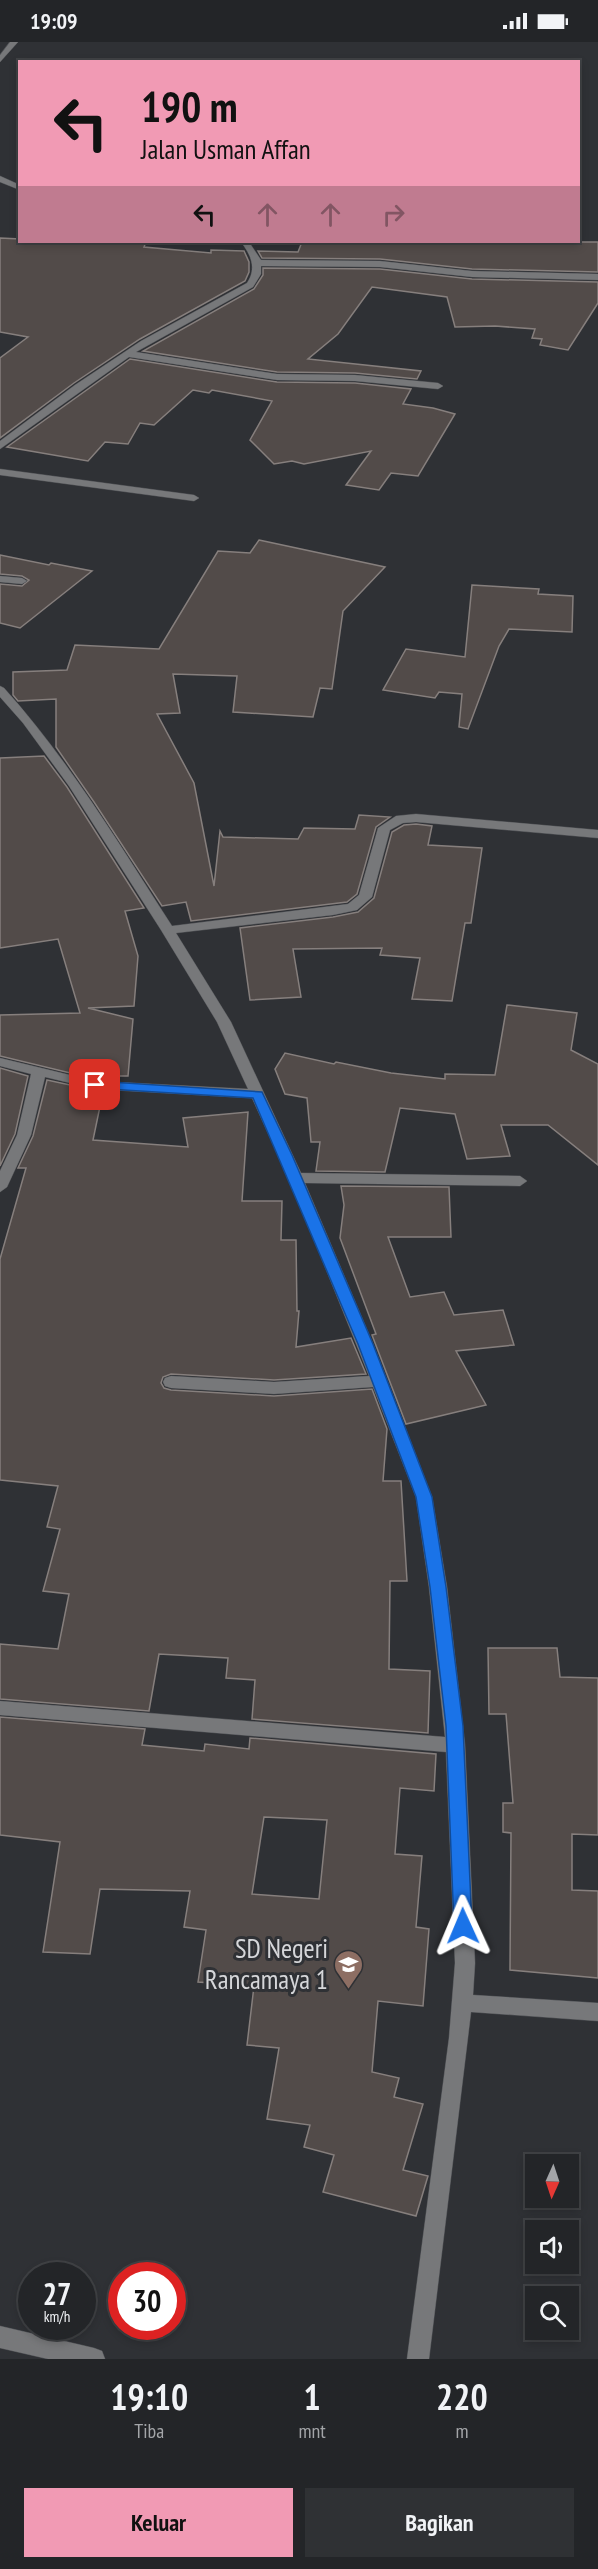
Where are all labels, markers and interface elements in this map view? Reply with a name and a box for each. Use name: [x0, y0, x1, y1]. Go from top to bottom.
text: 19:09: [30, 7, 78, 35]
text: 190 m: [141, 79, 238, 134]
icon: left: [42, 84, 120, 162]
text: Jalan Usman Affan: [141, 132, 311, 166]
icon: left: [188, 198, 221, 231]
icon: ahead: [251, 198, 284, 231]
icon: ahead: [314, 198, 347, 231]
icon: right: [377, 198, 410, 231]
pin: [69, 1059, 120, 1110]
icon: arrive: [78, 1068, 111, 1101]
position arrow: [431, 1894, 495, 1958]
place label: SD Negeri Rancamaya 1: [205, 1931, 328, 1996]
school or university icon: SD Negeri Rancamaya 1: [333, 1948, 365, 1990]
north arrow: [525, 2154, 579, 2208]
map controls: [525, 2154, 579, 2340]
button: sound: [525, 2220, 579, 2274]
speed limit sign: 30: [108, 2262, 186, 2340]
text: 27: [43, 2274, 71, 2313]
button: search: [525, 2286, 579, 2340]
text: km/h: [44, 2307, 70, 2326]
text: 19:10: [110, 2373, 188, 2420]
text: 1: [304, 2373, 321, 2420]
text: 220: [436, 2373, 488, 2420]
text: Tiba: [134, 2418, 164, 2444]
text: mnt: [298, 2418, 326, 2444]
text: m: [455, 2418, 468, 2444]
button: Keluar: [24, 2488, 293, 2557]
button: Bagikan: [305, 2488, 574, 2557]

